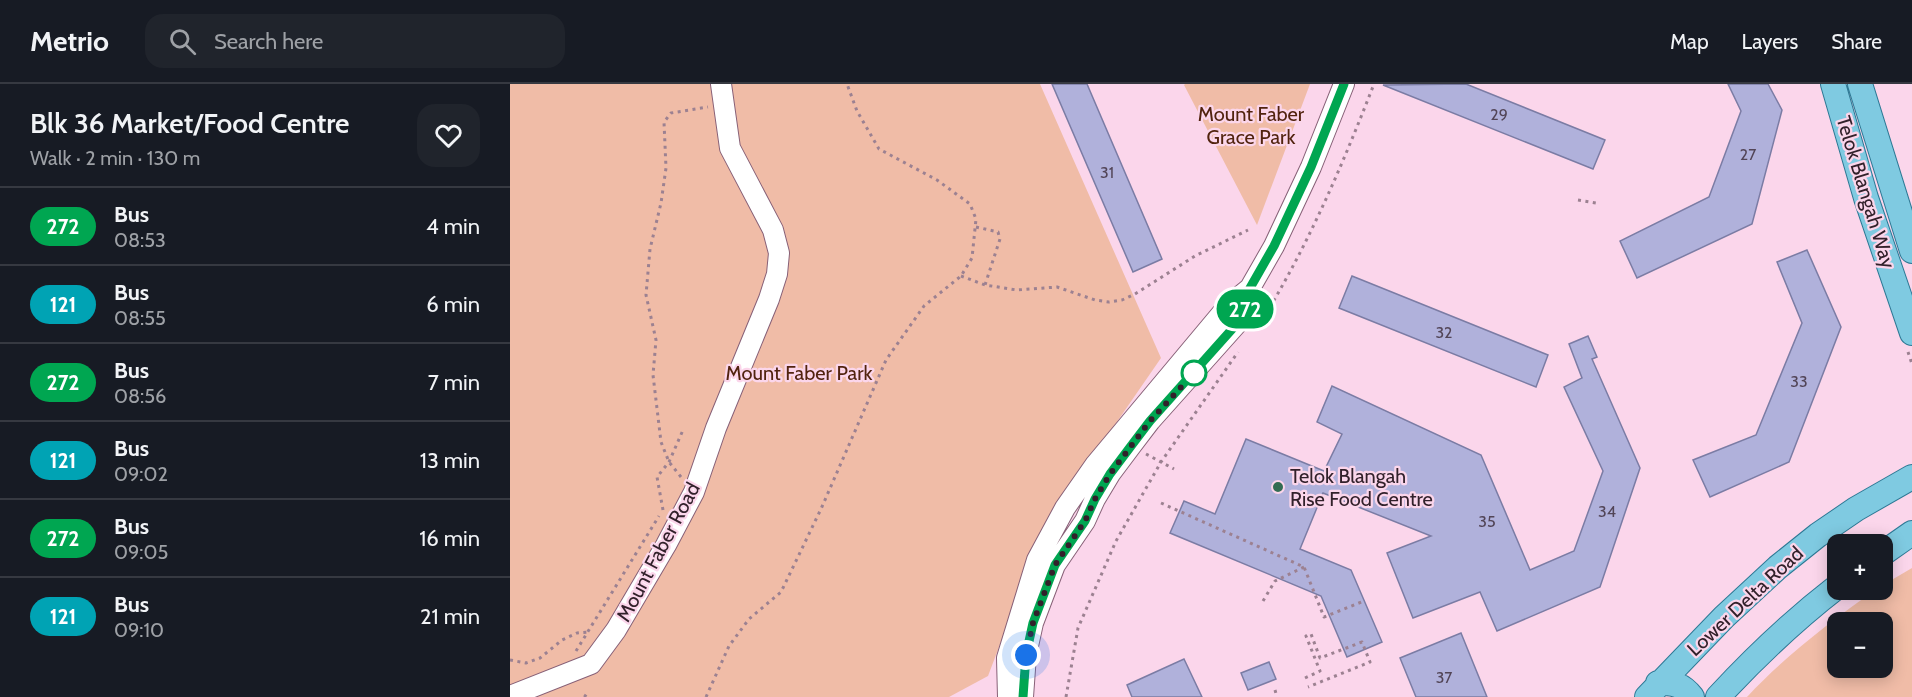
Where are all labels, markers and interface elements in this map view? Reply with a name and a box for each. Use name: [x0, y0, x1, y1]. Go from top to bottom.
search box: [145, 14, 565, 68]
text: Metrio: [30, 24, 109, 58]
icon: search: [166, 25, 199, 58]
text: Search here: [214, 28, 323, 55]
text: Map: [1670, 29, 1709, 54]
text: Layers: [1742, 29, 1798, 54]
text: Share: [1831, 29, 1882, 54]
park label: Mount Faber Grace Park: [1198, 102, 1305, 149]
button: heart: [417, 104, 480, 167]
house number: 29: [1490, 105, 1508, 124]
text: Blk 36 Market/Food Centre: [30, 106, 349, 140]
street label: Telok Blangah Way: [1831, 113, 1901, 271]
house number: 27: [1740, 145, 1756, 164]
text: Walk · 2 min · 130 m: [30, 146, 200, 170]
house number: 31: [1100, 163, 1114, 182]
text: Bus: [114, 201, 149, 228]
text: 4 min: [426, 213, 480, 240]
text: 272: [47, 214, 79, 239]
text: 08:53: [114, 228, 166, 252]
text: Bus: [114, 279, 149, 306]
line badge: 272: [1210, 290, 1280, 328]
text: 6 min: [426, 291, 480, 318]
text: 121: [50, 292, 76, 317]
text: 272: [1229, 297, 1261, 322]
text: 08:55: [114, 306, 166, 330]
house number: 32: [1435, 323, 1453, 342]
text: Bus: [114, 357, 149, 384]
unlabelled marker: [1181, 360, 1207, 386]
park label: Mount Faber Park: [726, 361, 872, 385]
text: 7 min: [428, 369, 480, 396]
text: 272: [47, 370, 79, 395]
house number: 33: [1790, 372, 1808, 391]
text: 08:56: [114, 384, 166, 408]
text: Bus: [114, 435, 149, 462]
text: 13 min: [420, 447, 480, 474]
text: 121: [50, 448, 76, 473]
text: 09:02: [114, 462, 168, 486]
place label: Telok Blangah Rise Food Centre: [1290, 464, 1433, 511]
street label: Mount Faber Road: [611, 478, 705, 626]
marker: Telok Blangah Rise Food Centre: [1271, 480, 1285, 494]
house number: 34: [1598, 502, 1616, 521]
house number: 35: [1478, 512, 1496, 531]
text: Bus: [114, 513, 149, 540]
text: 16 min: [419, 525, 480, 552]
text: 272: [47, 526, 79, 551]
map controls: [1827, 534, 1893, 678]
button: +: [1827, 534, 1893, 600]
text: 09:05: [114, 540, 168, 564]
street label: Lower Delta Road: [1682, 541, 1808, 661]
text: Bus: [114, 591, 149, 618]
text: 21 min: [420, 603, 480, 630]
text: 121: [50, 604, 76, 629]
button: −: [1827, 612, 1893, 678]
text: 09:10: [114, 618, 164, 642]
your location: [1011, 640, 1041, 670]
house number: 37: [1436, 668, 1452, 687]

